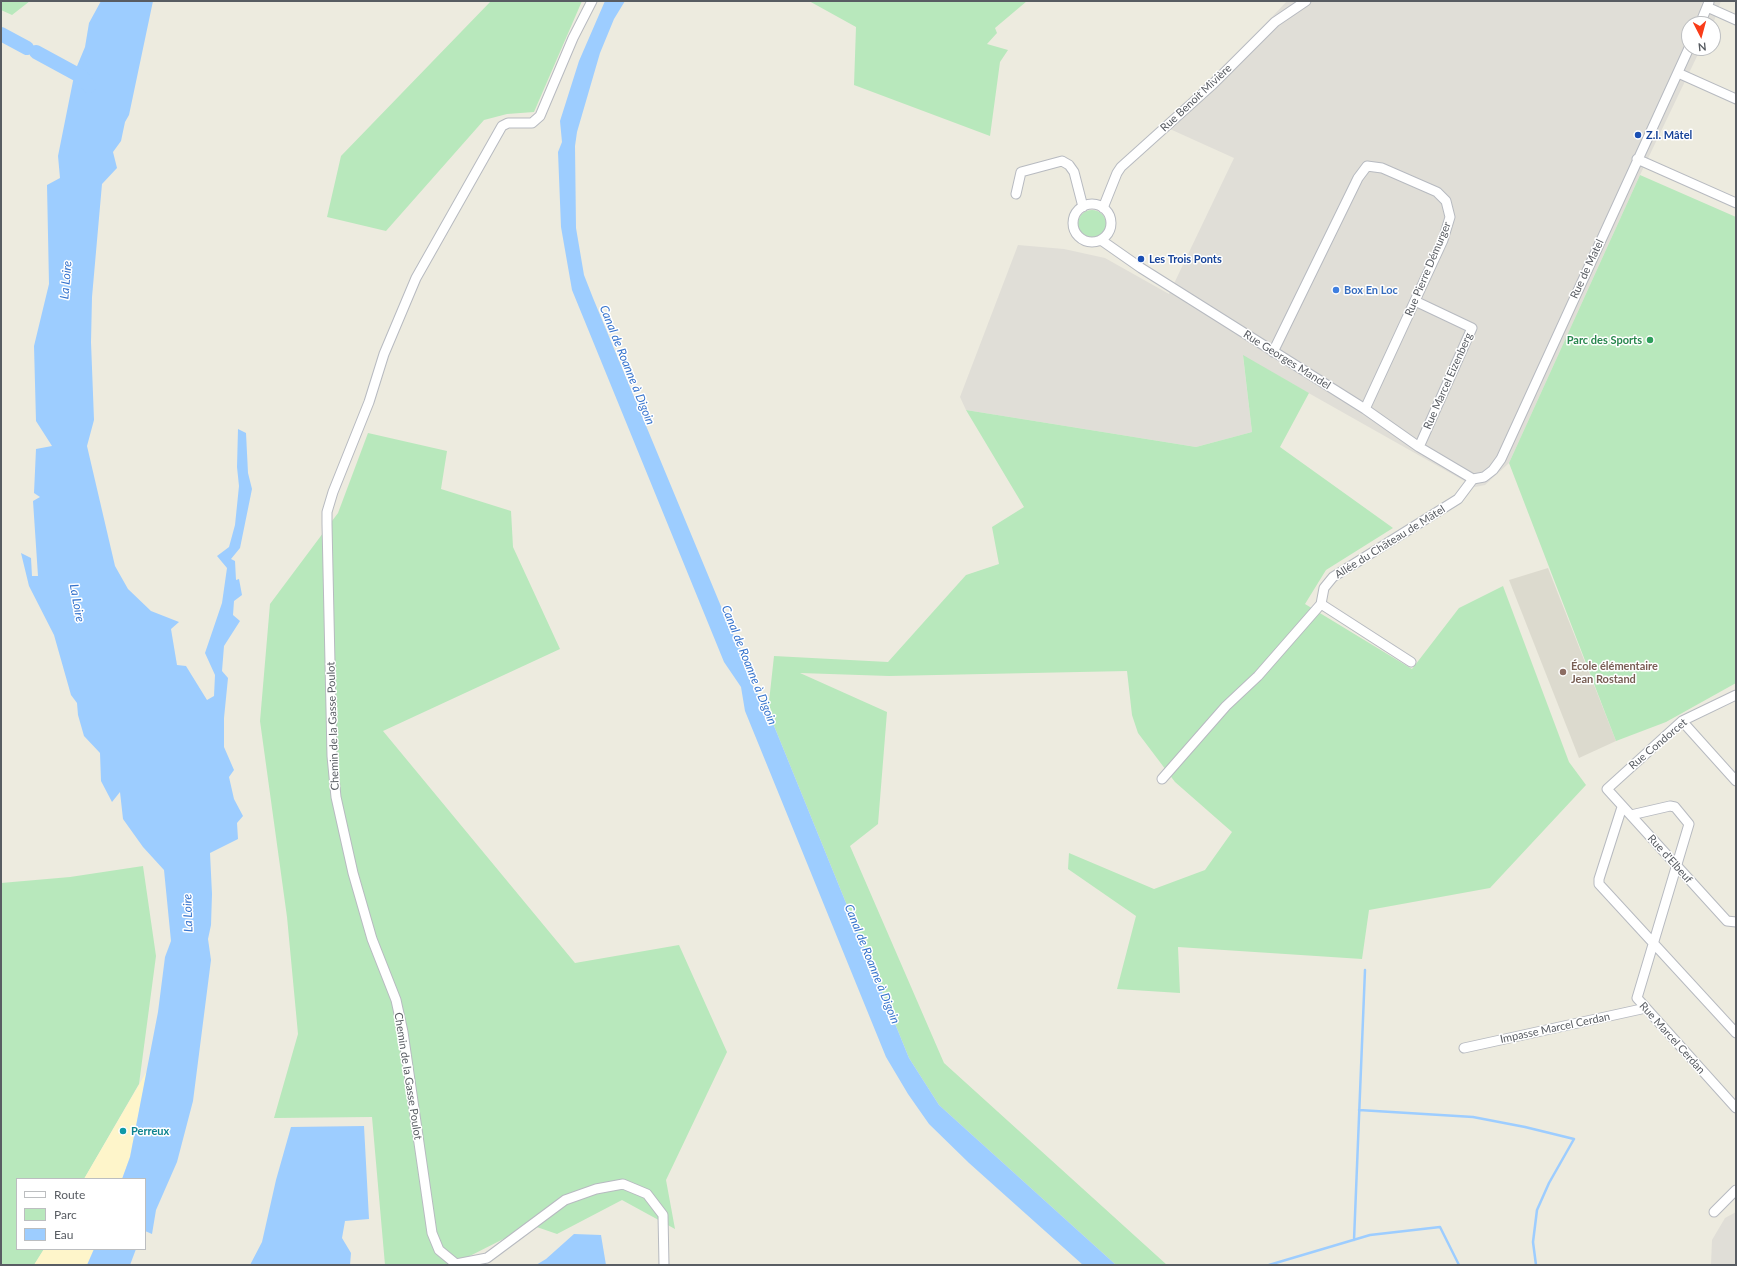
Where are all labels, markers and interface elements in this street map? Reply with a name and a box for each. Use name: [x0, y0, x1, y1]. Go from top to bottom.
north arrow: [1681, 16, 1721, 56]
text: N: [1697, 41, 1707, 54]
street label: Rue Benoit Mivière: [1158, 62, 1234, 134]
place label: Z.I. Mâtel: [1646, 128, 1692, 142]
marker: Z.I. Mâtel: [1633, 130, 1643, 140]
street label: Rue Pierre Démurger: [1402, 220, 1454, 318]
street label: Rue de Matel: [1568, 237, 1606, 301]
place label: Les Trois Ponts: [1149, 252, 1222, 266]
marker: Les Trois Ponts: [1136, 254, 1146, 264]
water label: La Loire: [57, 260, 75, 300]
place label: Box En Loc: [1344, 283, 1398, 297]
marker: Box En Loc: [1331, 285, 1341, 295]
water label: Canal de Roanne à Digoin: [596, 303, 658, 427]
street label: Rue Georges Mandel: [1241, 328, 1333, 392]
street label: Rue Marcel Eizenberg: [1421, 331, 1475, 431]
place label: Parc des Sports: [1567, 333, 1642, 347]
marker: Parc des Sports: [1645, 335, 1655, 345]
street label: Allée du Château de Mâtel: [1332, 503, 1448, 581]
water label: La Loire: [67, 583, 87, 623]
water label: Canal de Roanne à Digoin: [718, 603, 780, 727]
place label: École élémentaire Jean Rostand: [1571, 659, 1658, 685]
street label: Chemin de la Gasse Poulot: [324, 662, 342, 790]
marker: École élémentaire Jean Rostand: [1558, 667, 1568, 677]
street label: Rue Condorcet: [1626, 716, 1690, 772]
street label: Rue d'Elbeuf: [1645, 832, 1695, 886]
water label: La Loire: [180, 894, 196, 932]
water label: Canal de Roanne à Digoin: [841, 902, 903, 1026]
street label: Rue Marcel Cerdan: [1636, 1000, 1708, 1076]
street label: Impasse Marcel Cerdan: [1499, 1010, 1611, 1046]
street label: Chemin de la Gasse Poulot: [391, 1011, 425, 1141]
place label: Perreux: [131, 1124, 169, 1138]
marker: Perreux: [118, 1126, 128, 1136]
legend: [16, 1178, 146, 1250]
text: Route: [54, 1187, 85, 1202]
text: Parc: [54, 1207, 77, 1222]
text: Eau: [54, 1227, 74, 1242]

